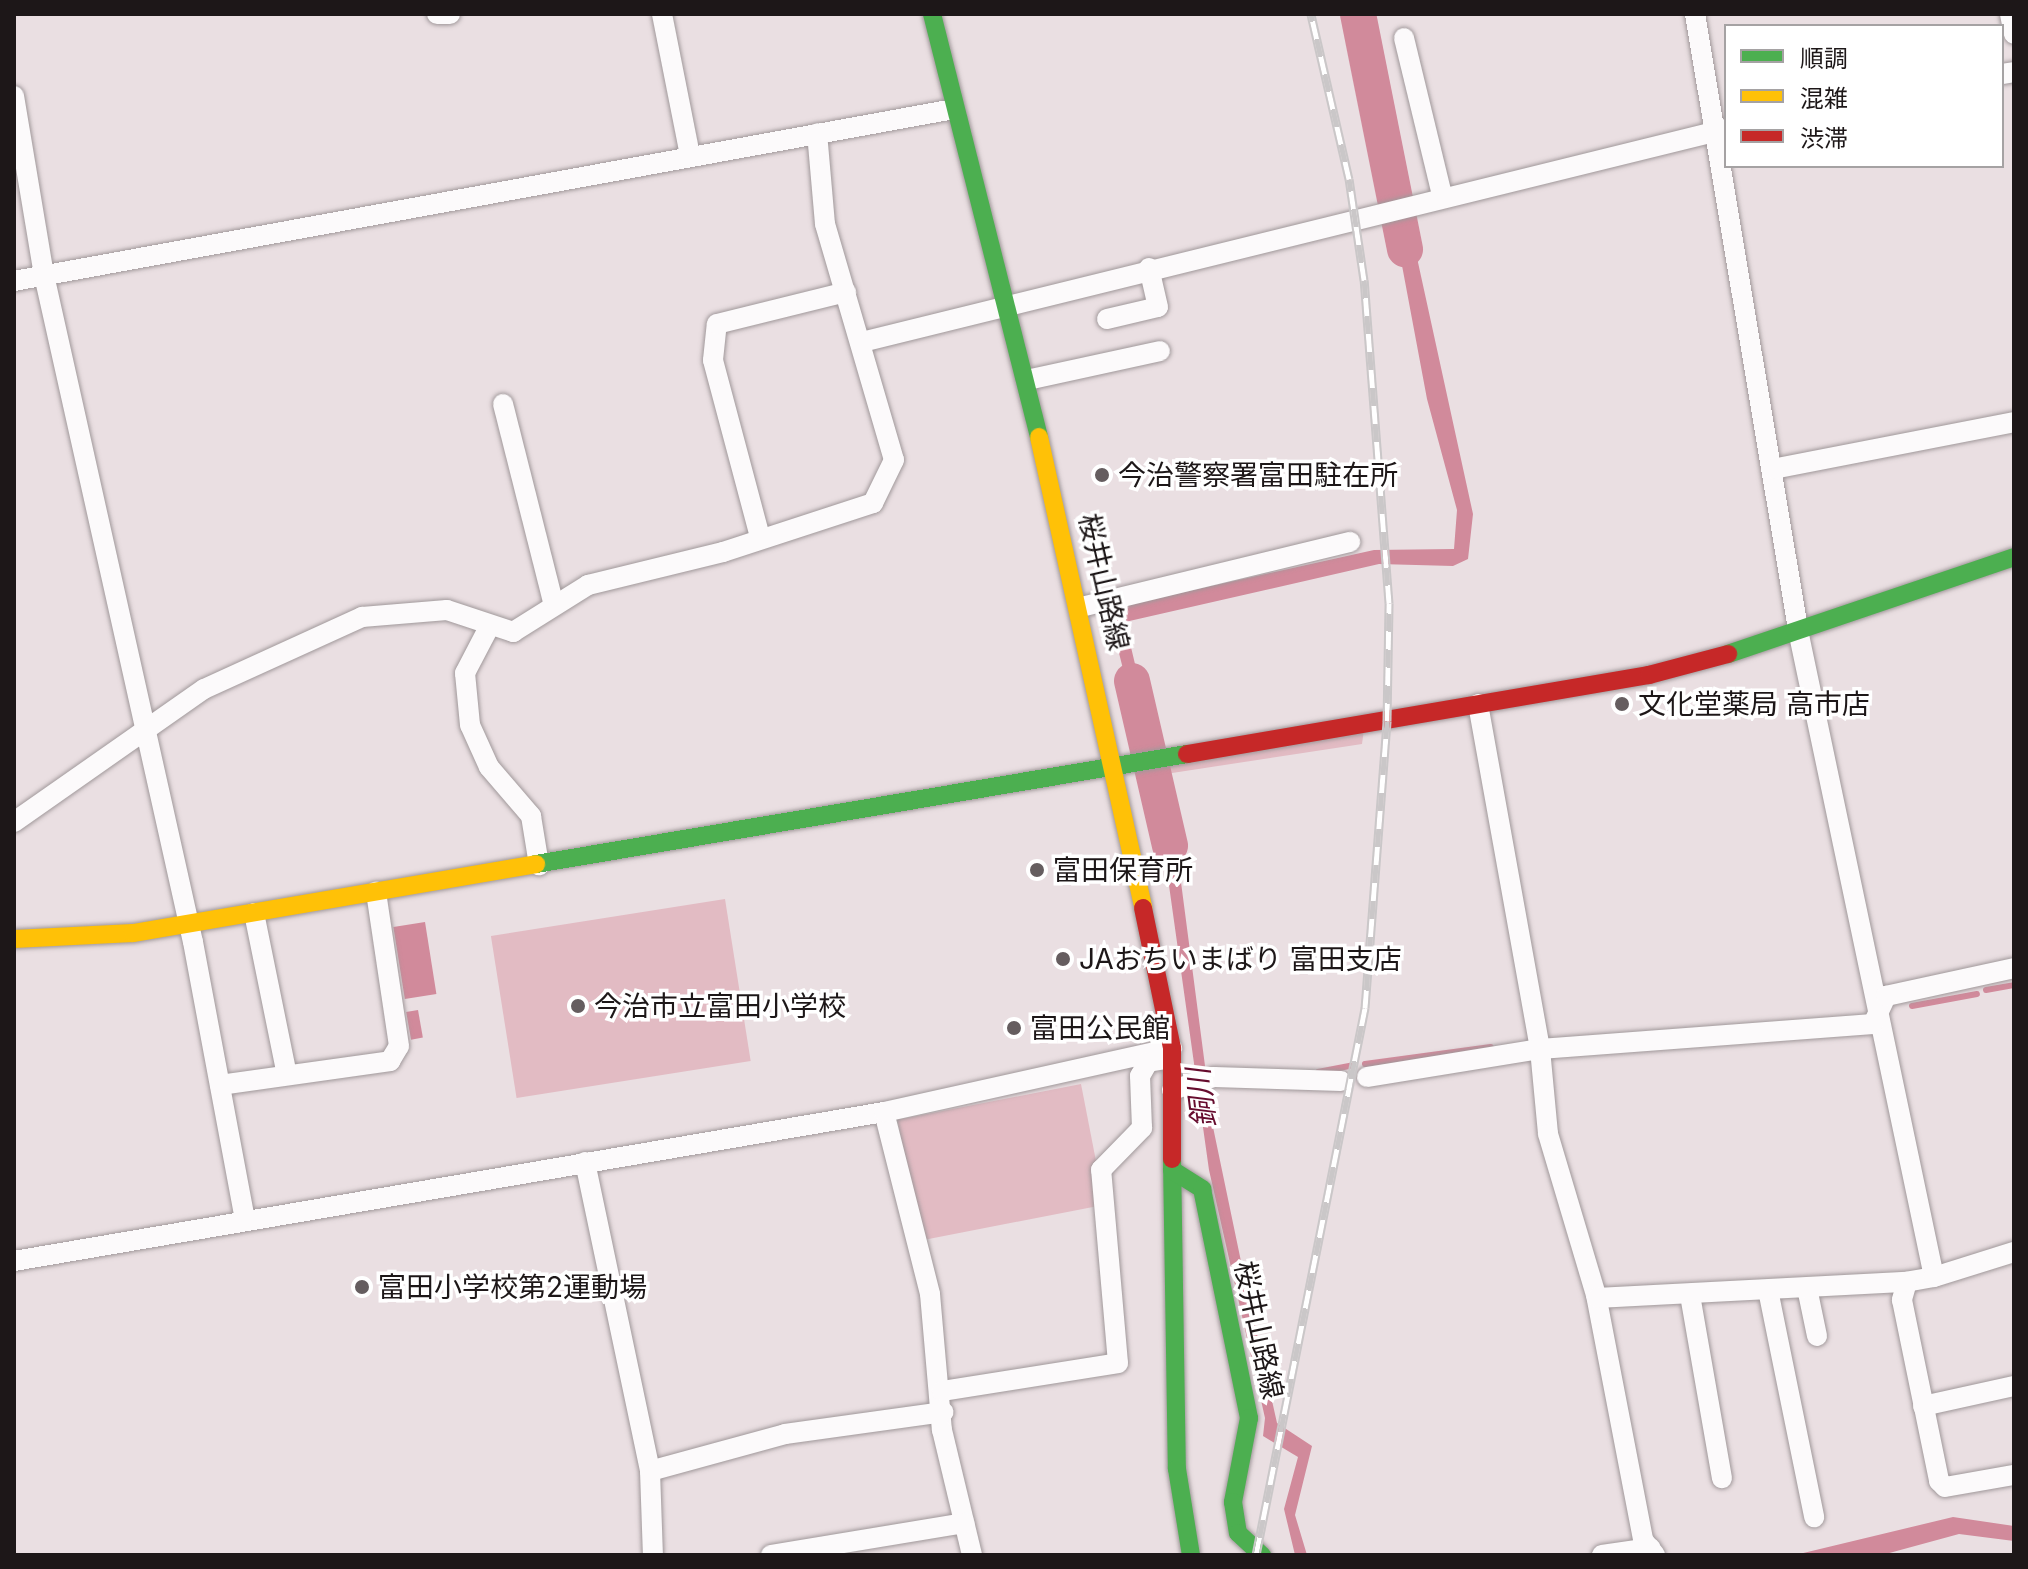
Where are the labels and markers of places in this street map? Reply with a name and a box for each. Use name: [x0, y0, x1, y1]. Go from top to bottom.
place label: 今治警察署富田駐在所: [1118, 458, 1398, 492]
marker: 今治警察署富田駐在所: [1093, 466, 1111, 484]
place label: 文化堂薬局 高市店: [1638, 687, 1870, 721]
marker: 文化堂薬局 高市店: [1613, 695, 1631, 713]
place label: 富田保育所: [1053, 853, 1193, 887]
marker: 富田保育所: [1028, 861, 1046, 879]
place label: JAおちいまばり 富田支店: [1079, 942, 1402, 976]
marker: JAおちいまばり 富田支店: [1054, 950, 1072, 968]
place label: 今治市立富田小学校: [594, 989, 846, 1023]
marker: 今治市立富田小学校: [569, 997, 587, 1015]
place label: 富田公民館: [1030, 1011, 1170, 1045]
marker: 富田公民館: [1005, 1019, 1023, 1037]
place label: 富田小学校第2運動場: [378, 1270, 647, 1304]
marker: 富田小学校第2運動場: [353, 1278, 371, 1296]

